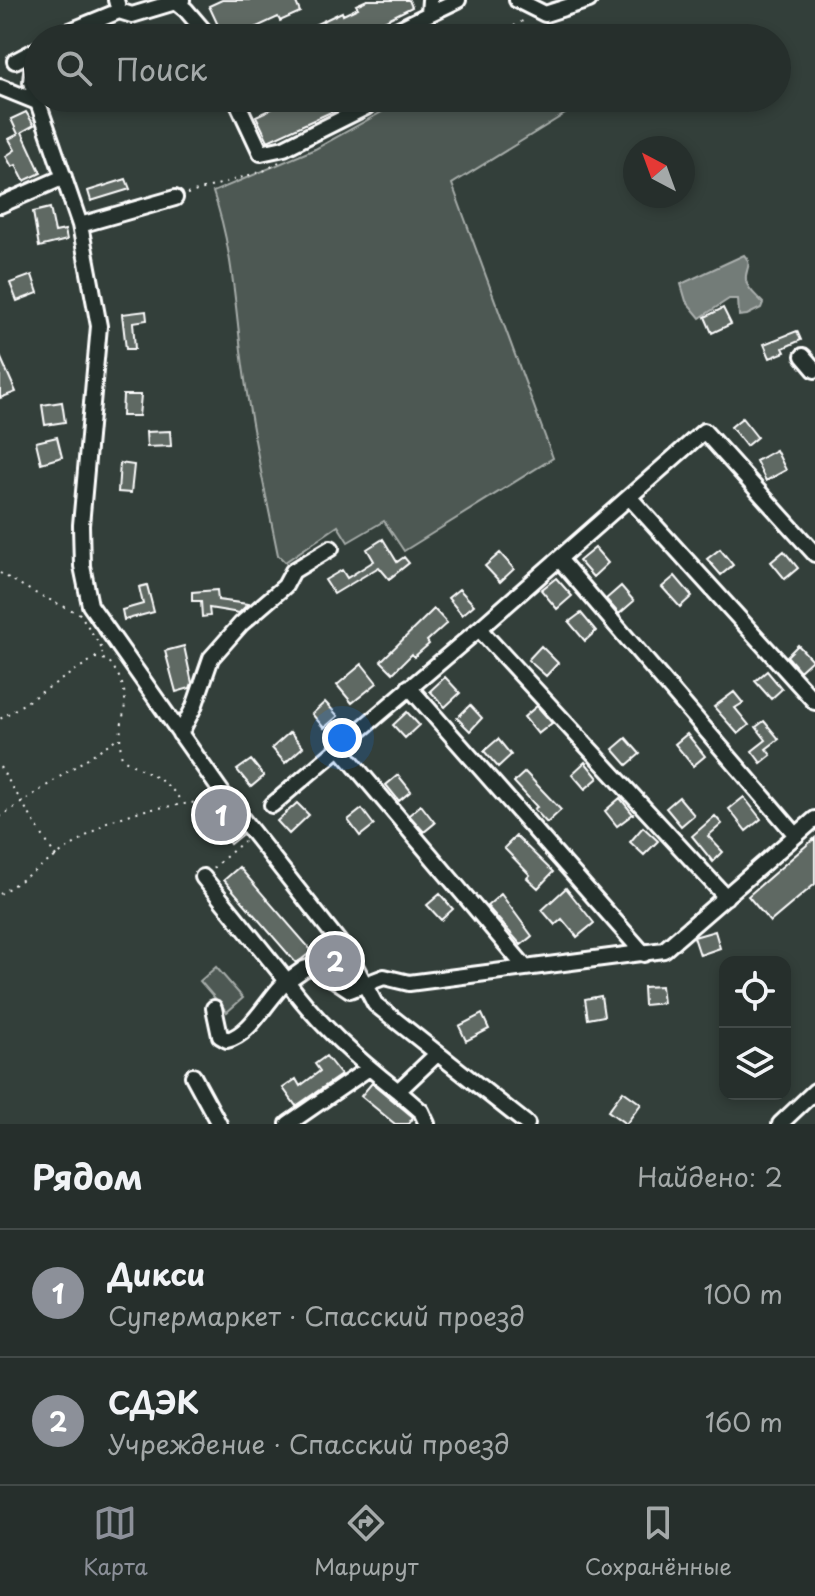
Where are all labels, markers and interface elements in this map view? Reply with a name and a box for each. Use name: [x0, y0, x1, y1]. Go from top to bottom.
search box: [24, 24, 791, 112]
icon: search: [52, 46, 96, 90]
text: Поиск: [116, 46, 207, 91]
north arrow: [623, 136, 695, 208]
your location: [322, 718, 362, 758]
pin: 1: [195, 785, 247, 845]
pin: 2: [309, 931, 361, 991]
map controls: [719, 956, 791, 1100]
button: locate: [719, 956, 791, 1028]
button: layers: [719, 1028, 791, 1100]
text: Рядом: [32, 1150, 143, 1202]
text: Найдено: 2: [637, 1157, 783, 1196]
text: Дикси: [108, 1251, 205, 1296]
text: 1: [52, 1274, 64, 1313]
text: 100 m: [703, 1274, 783, 1313]
text: Супермаркет · Спасский проезд: [108, 1296, 525, 1335]
text: СДЭК: [108, 1379, 199, 1424]
text: 2: [49, 1402, 67, 1441]
text: 160 m: [705, 1402, 783, 1441]
text: Учреждение · Спасский проезд: [108, 1424, 510, 1463]
tab: Карта: [83, 1501, 148, 1582]
tab: Маршрут: [314, 1501, 418, 1582]
tab: Сохранённые: [585, 1501, 732, 1582]

